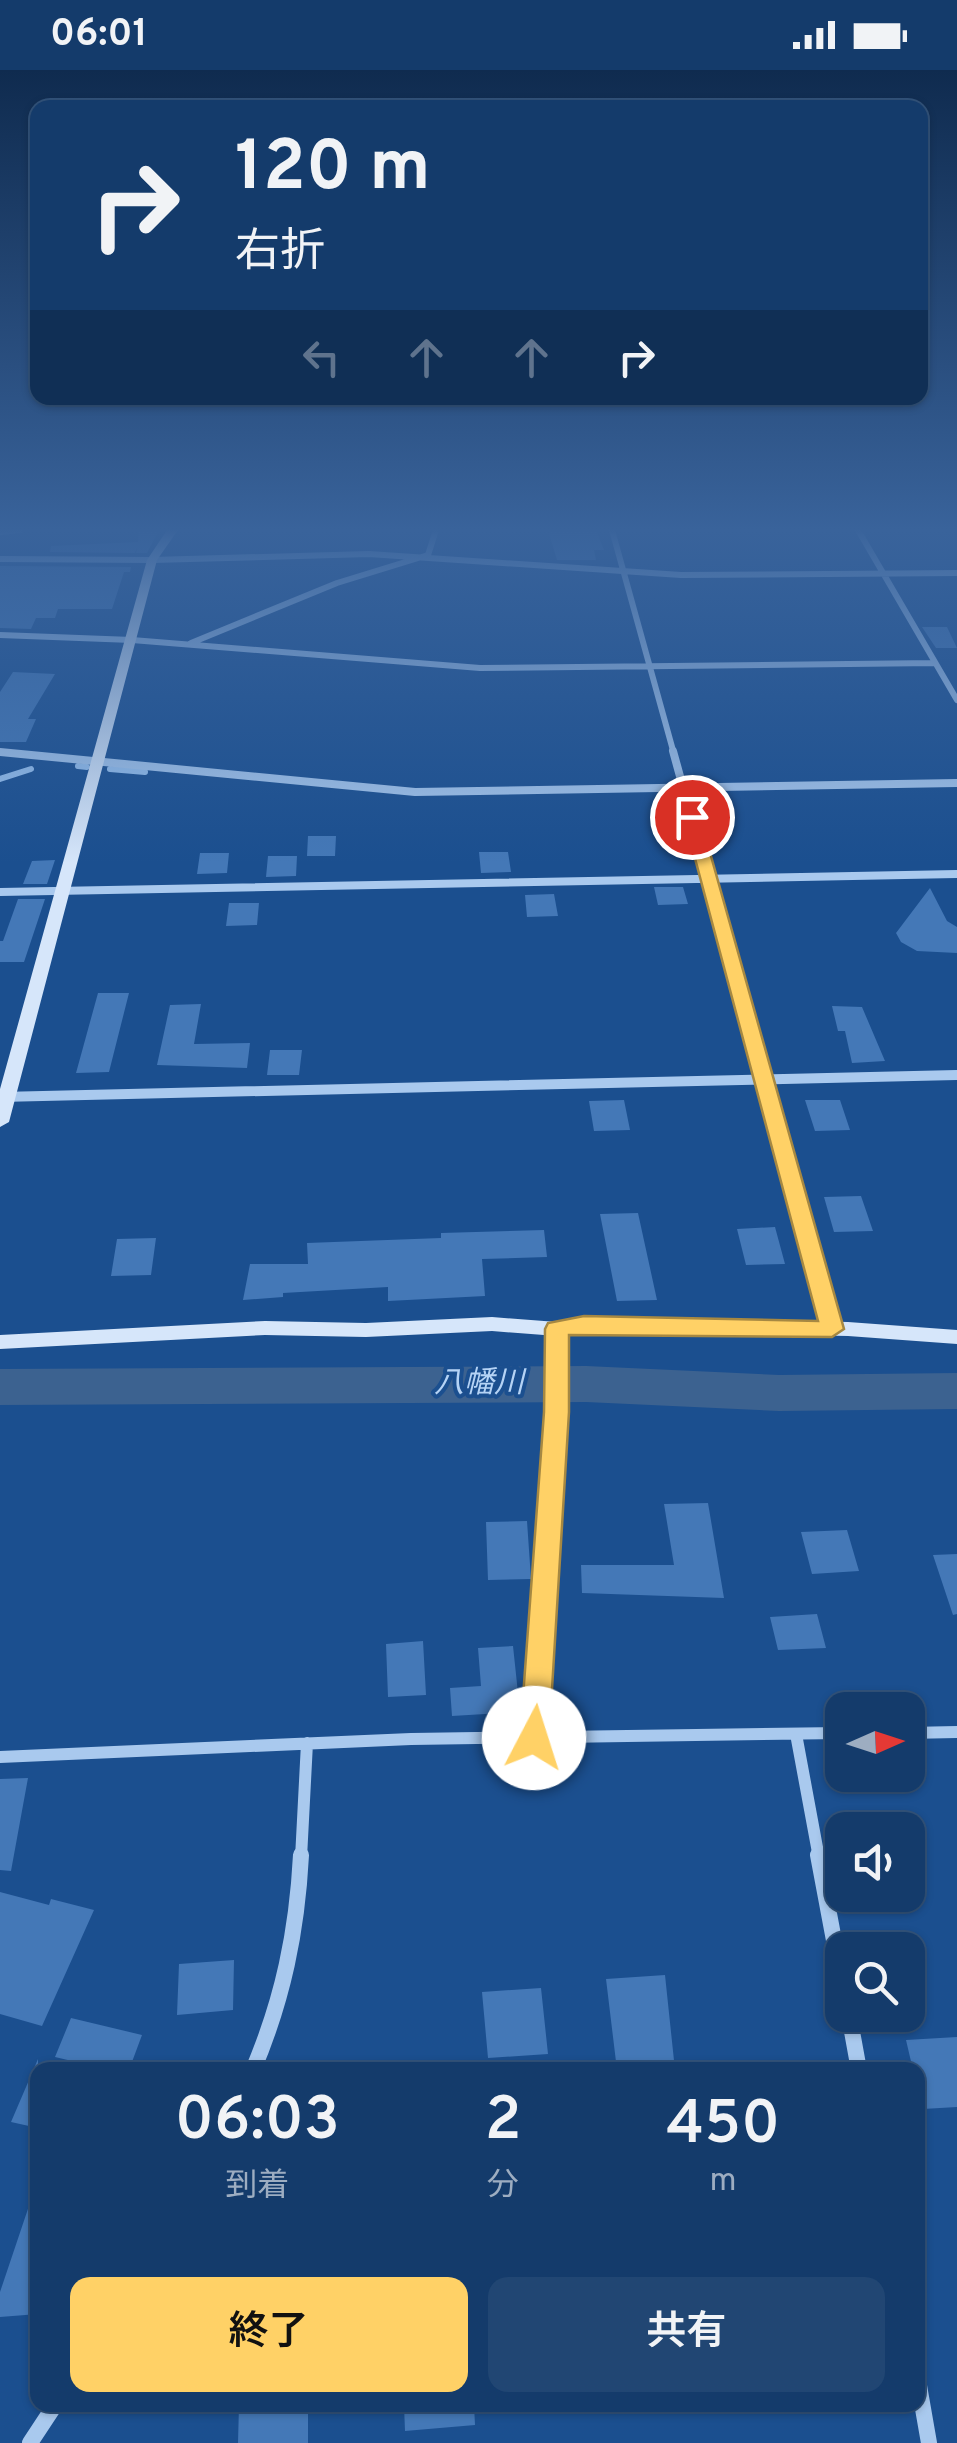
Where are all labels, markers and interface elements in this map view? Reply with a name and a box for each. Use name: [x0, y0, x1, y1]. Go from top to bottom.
text: 06:01: [50, 11, 148, 60]
text: 120 m: [235, 126, 431, 215]
icon: right: [70, 140, 200, 270]
text: 右折: [235, 225, 325, 282]
icon: left: [294, 330, 349, 385]
icon: ahead: [399, 330, 454, 385]
icon: ahead: [504, 330, 559, 385]
icon: right: [609, 330, 664, 385]
pin: [650, 775, 735, 860]
icon: arrive: [665, 790, 720, 845]
water label: 八幡川: [434, 1366, 527, 1403]
position arrow: [482, 1686, 586, 1790]
north arrow: [825, 1692, 925, 1792]
map controls: [825, 1692, 925, 2032]
button: sound: [825, 1812, 925, 1912]
button: search: [825, 1932, 925, 2032]
text: 06:03: [175, 2085, 340, 2161]
text: 2: [485, 2085, 521, 2161]
text: 450: [666, 2089, 780, 2165]
text: m: [710, 2162, 737, 2202]
text: 到着: [225, 2167, 289, 2207]
text: 分: [487, 2167, 519, 2207]
button: 終了: [70, 2277, 468, 2392]
button: 共有: [488, 2277, 885, 2392]

